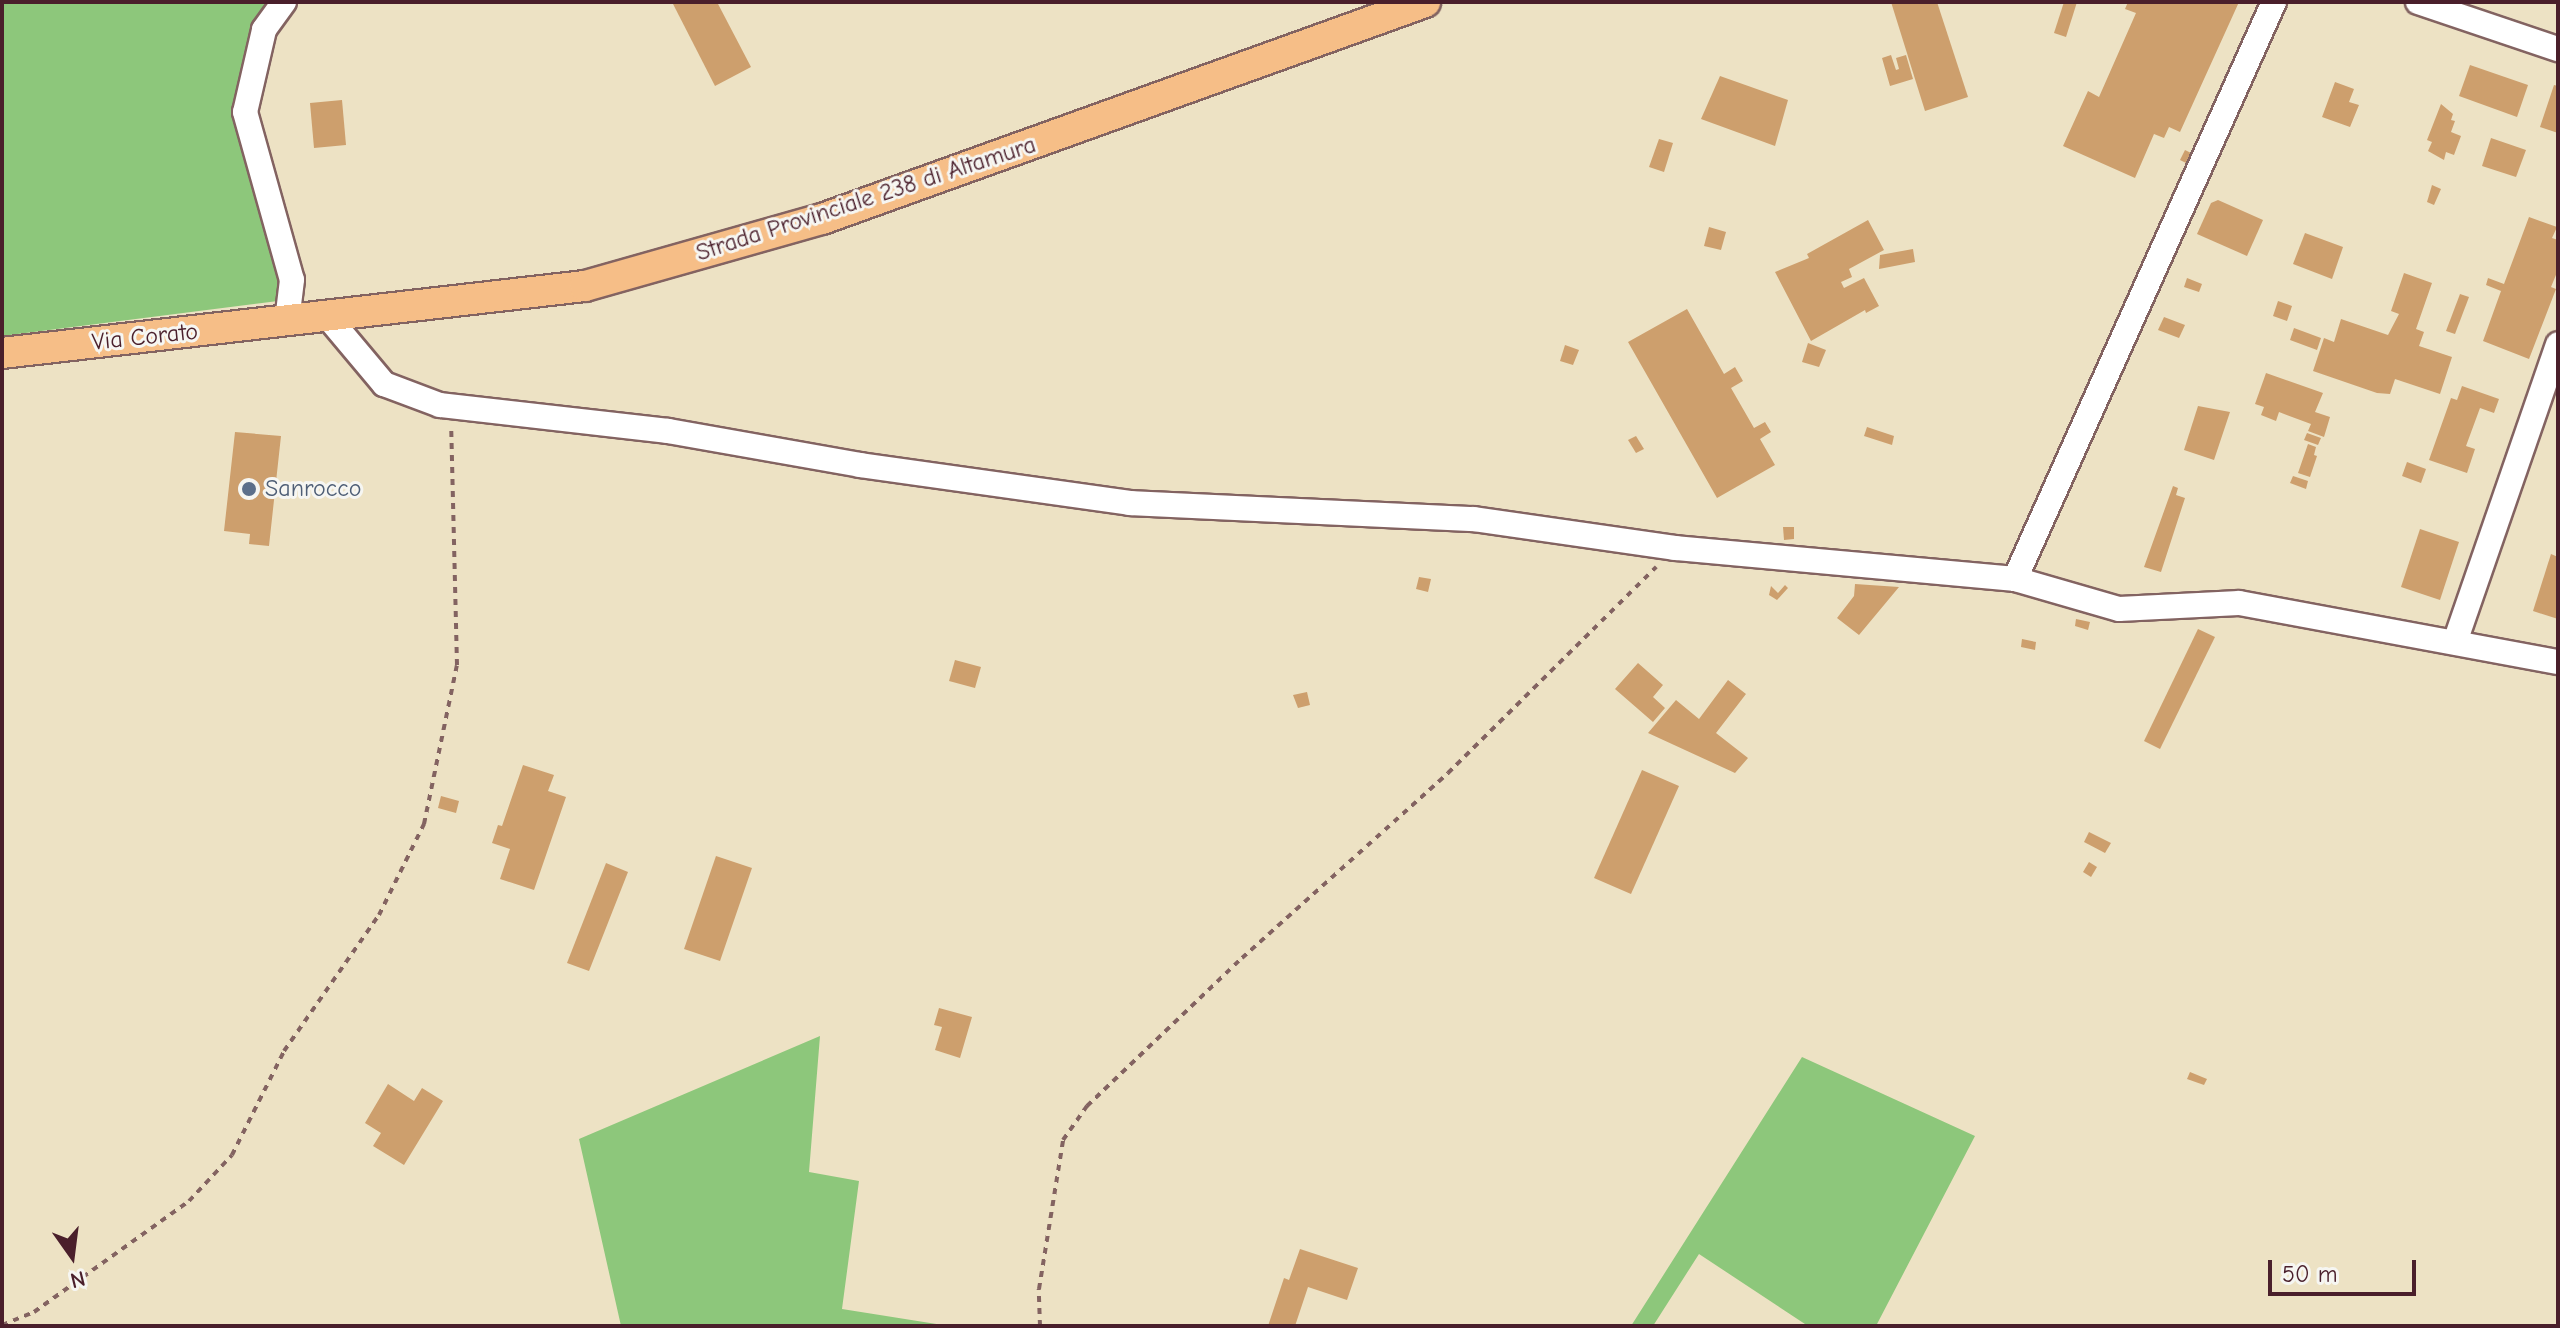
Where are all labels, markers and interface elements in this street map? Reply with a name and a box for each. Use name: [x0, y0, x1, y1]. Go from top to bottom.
street label: Strada Provinciale 238 di Altamura: [692, 130, 1040, 268]
street label: Via Corato: [91, 317, 199, 357]
place label: Sanrocco: [265, 475, 362, 503]
marker: Sanrocco: [240, 480, 258, 498]
north arrow: [32, 1216, 112, 1296]
scale bar: [2272, 1244, 2420, 1294]
text: 50 m: [2282, 1260, 2338, 1288]
text: N: [68, 1265, 88, 1294]

